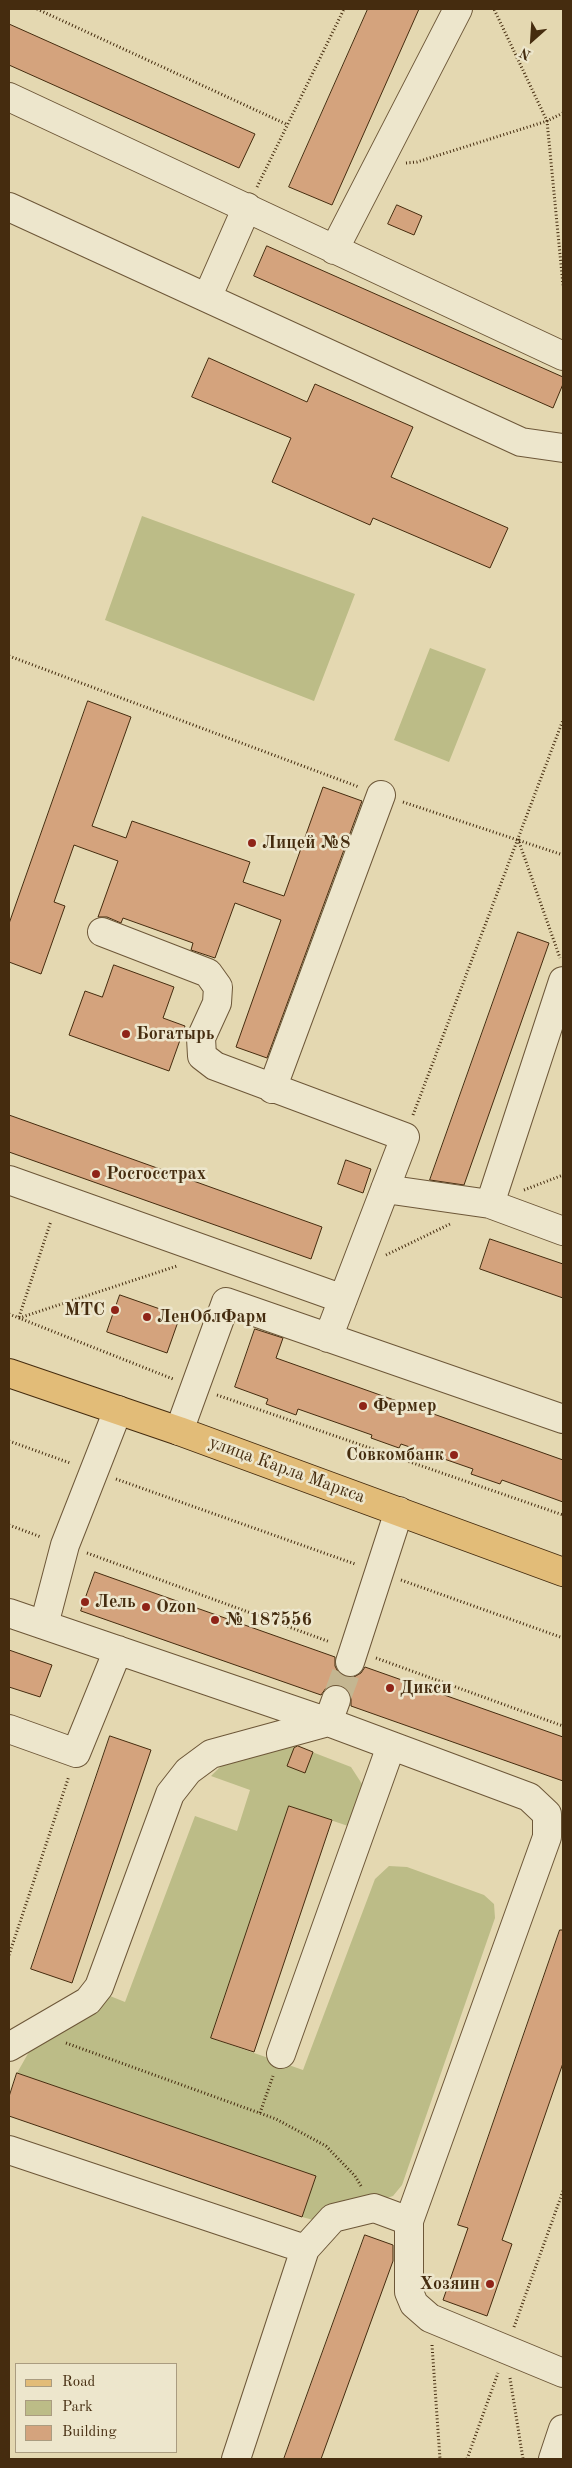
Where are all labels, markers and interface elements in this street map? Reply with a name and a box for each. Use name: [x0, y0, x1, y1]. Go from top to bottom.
north arrow: [507, 15, 557, 65]
text: N: [518, 45, 533, 62]
place label: Лицей №8: [262, 832, 350, 854]
marker: Лицей №8: [246, 837, 258, 849]
place label: Богатырь: [136, 1023, 214, 1045]
marker: Богатырь: [120, 1028, 132, 1040]
place label: Росгосстрах: [106, 1163, 206, 1185]
marker: Росгосстрах: [90, 1168, 102, 1180]
place label: МТС: [64, 1299, 105, 1321]
marker: МТС: [109, 1304, 121, 1316]
place label: ЛенОблФарм: [157, 1306, 267, 1328]
marker: ЛенОблФарм: [141, 1311, 153, 1323]
place label: Фермер: [373, 1395, 436, 1417]
marker: Фермер: [357, 1400, 369, 1412]
street label: улица Карла Маркса: [206, 1432, 368, 1508]
place label: Совкомбанк: [346, 1444, 444, 1466]
marker: Совкомбанк: [448, 1449, 460, 1461]
place label: Лель: [95, 1591, 136, 1613]
marker: Лель: [79, 1596, 91, 1608]
place label: Ozon: [156, 1596, 196, 1618]
marker: Ozon: [140, 1601, 152, 1613]
place label: № 187556: [225, 1609, 312, 1631]
marker: № 187556: [209, 1614, 221, 1626]
place label: Дикси: [400, 1677, 452, 1699]
marker: Дикси: [384, 1682, 396, 1694]
place label: Хозяин: [420, 2273, 480, 2295]
marker: Хозяин: [484, 2278, 496, 2290]
legend: [15, 2363, 178, 2453]
text: Road: [62, 2375, 95, 2390]
text: Park: [62, 2400, 93, 2415]
text: Building: [62, 2425, 117, 2440]

